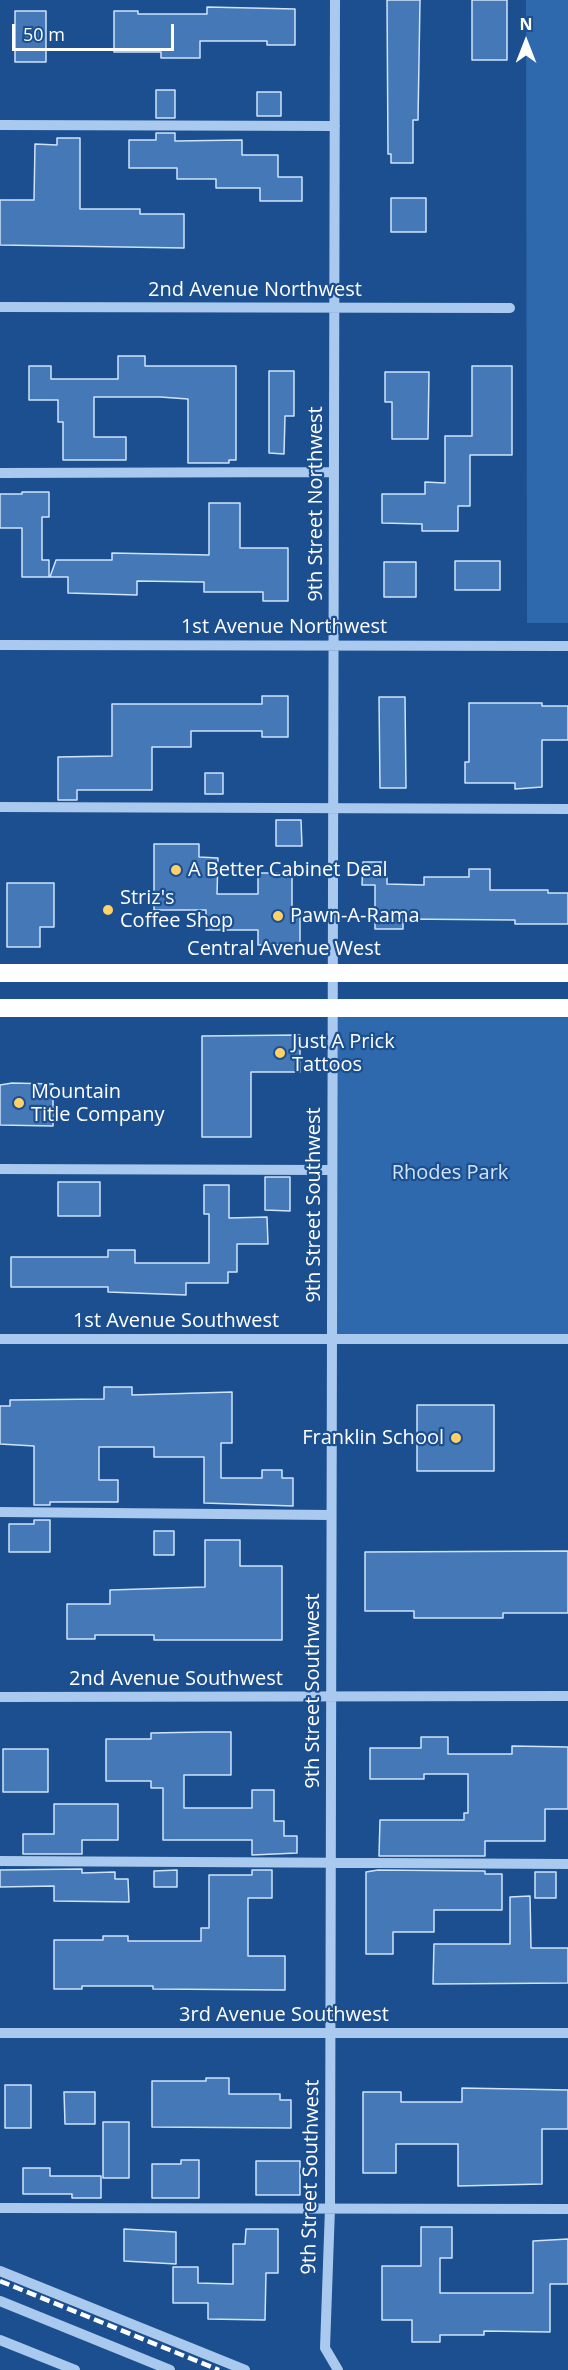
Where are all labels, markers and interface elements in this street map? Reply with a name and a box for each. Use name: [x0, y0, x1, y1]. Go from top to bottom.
scale bar: [15, 12, 177, 50]
north arrow: [496, 12, 556, 72]
text: N: [519, 13, 533, 35]
text: 50 m: [23, 22, 65, 46]
street label: 2nd Avenue Northwest: [148, 278, 362, 302]
street label: 9th Street Northwest: [304, 406, 328, 602]
street label: 1st Avenue Northwest: [181, 615, 387, 639]
place label: A Better Cabinet Deal: [188, 858, 388, 882]
marker: A Better Cabinet Deal: [169, 863, 183, 877]
place label: Striz's Coffee Shop: [120, 886, 233, 933]
marker: Striz's Coffee Shop: [101, 903, 115, 917]
place label: Pawn-A-Rama: [290, 904, 420, 928]
marker: Pawn-A-Rama: [271, 909, 285, 923]
street label: Central Avenue West: [187, 937, 381, 961]
place label: Just A Prick Tattoos: [292, 1030, 395, 1077]
marker: Just A Prick Tattoos: [273, 1046, 287, 1060]
place label: Mountain Title Company: [31, 1080, 164, 1127]
marker: Mountain Title Company: [12, 1096, 26, 1110]
street label: 9th Street Southwest: [302, 1107, 326, 1303]
park label: Rhodes Park: [392, 1161, 508, 1185]
street label: 1st Avenue Southwest: [73, 1309, 279, 1333]
place label: Franklin School: [302, 1426, 444, 1450]
marker: Franklin School: [449, 1431, 463, 1445]
street label: 9th Street Southwest: [301, 1593, 325, 1789]
street label: 2nd Avenue Southwest: [69, 1667, 283, 1691]
street label: 3rd Avenue Southwest: [179, 2003, 389, 2027]
street label: 9th Street Southwest: [297, 2079, 325, 2275]

